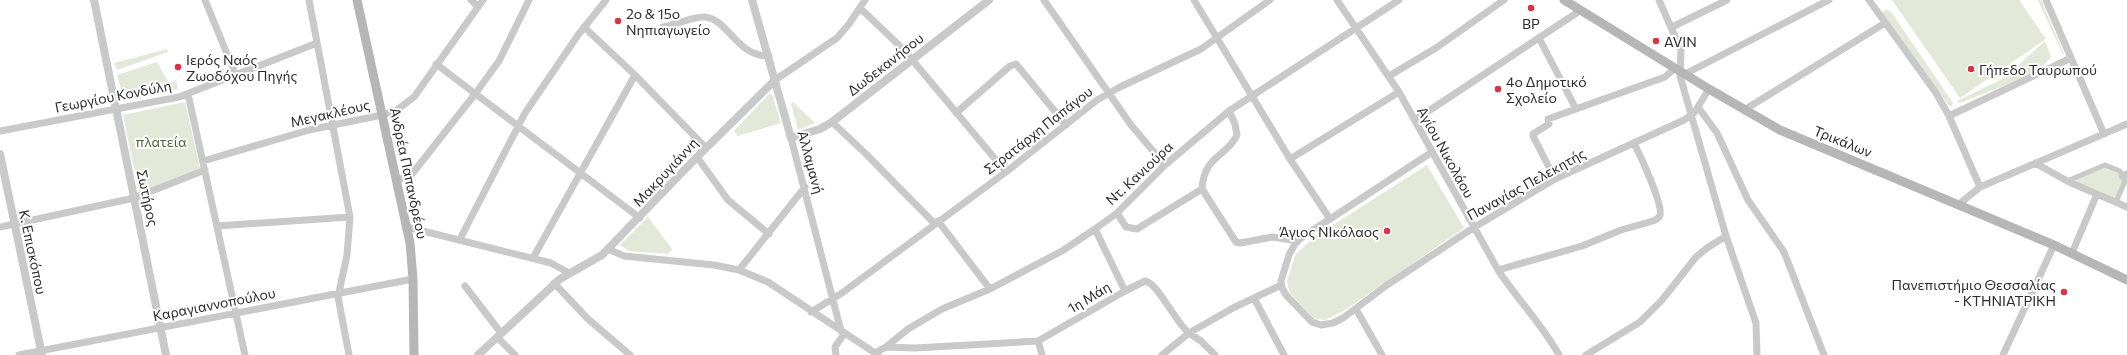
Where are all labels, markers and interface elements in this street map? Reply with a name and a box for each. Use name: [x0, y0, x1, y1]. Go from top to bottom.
marker: BP: [1526, 3, 1536, 13]
place label: 2ο & 15ο Νηπιαγωγείο: [626, 5, 710, 38]
place label: BP: [1522, 15, 1540, 32]
marker: 2ο & 15ο Νηπιαγωγείο: [613, 16, 623, 26]
street label: Δωδεκανήσου: [844, 29, 927, 99]
place label: AVIN: [1664, 33, 1697, 50]
marker: AVIN: [1651, 36, 1661, 46]
place label: Ιερός Ναός Ζωοδόχου Πηγής: [186, 51, 297, 84]
place label: Γήπεδο Ταυρωπού: [1979, 61, 2097, 78]
marker: Ιερός Ναός Ζωοδόχου Πηγής: [173, 62, 183, 72]
marker: Γήπεδο Ταυρωπού: [1966, 64, 1976, 74]
place label: 4ο Δημοτικό Σχολείο: [1506, 73, 1587, 106]
street label: Γεωργίου Κονδύλη: [53, 76, 173, 116]
street label: Στρατάρχη Παπάγου: [980, 82, 1096, 178]
marker: 4ο Δημοτικό Σχολείο: [1493, 84, 1503, 94]
street label: Μεγακλέους: [289, 96, 371, 130]
street label: Αγίου Νικολάου: [1414, 103, 1478, 201]
street label: Ανδρέα Παπανδρέου: [387, 106, 431, 240]
street label: Τρικάλων: [1811, 122, 1875, 160]
street label: Αλλαμανή: [794, 129, 828, 195]
park label: πλατεία: [136, 133, 186, 150]
street label: Μακρυγιάννη: [629, 134, 701, 210]
street label: Ντ. Κανιούρα: [1102, 138, 1176, 208]
street label: Παναγίας Πελεκητής: [1464, 144, 1588, 224]
street label: Σωτήρος: [134, 168, 162, 228]
street label: Κ. Επισκόπου: [16, 208, 50, 296]
place label: Άγιος ΝΙκόλαος: [1279, 223, 1379, 240]
marker: Άγιος ΝΙκόλαος: [1382, 226, 1392, 236]
place label: Πανεπιστήμιο Θεσσαλίας - ΚΤΗΝΙΑΤΡΙΚΗ: [1891, 276, 2056, 309]
street label: 1η Μάη: [1065, 278, 1113, 316]
street label: Καραγιαννοπούλου: [151, 284, 277, 324]
marker: Πανεπιστήμιο Θεσσαλίας - ΚΤΗΝΙΑΤΡΙΚΗ: [2059, 287, 2069, 297]

